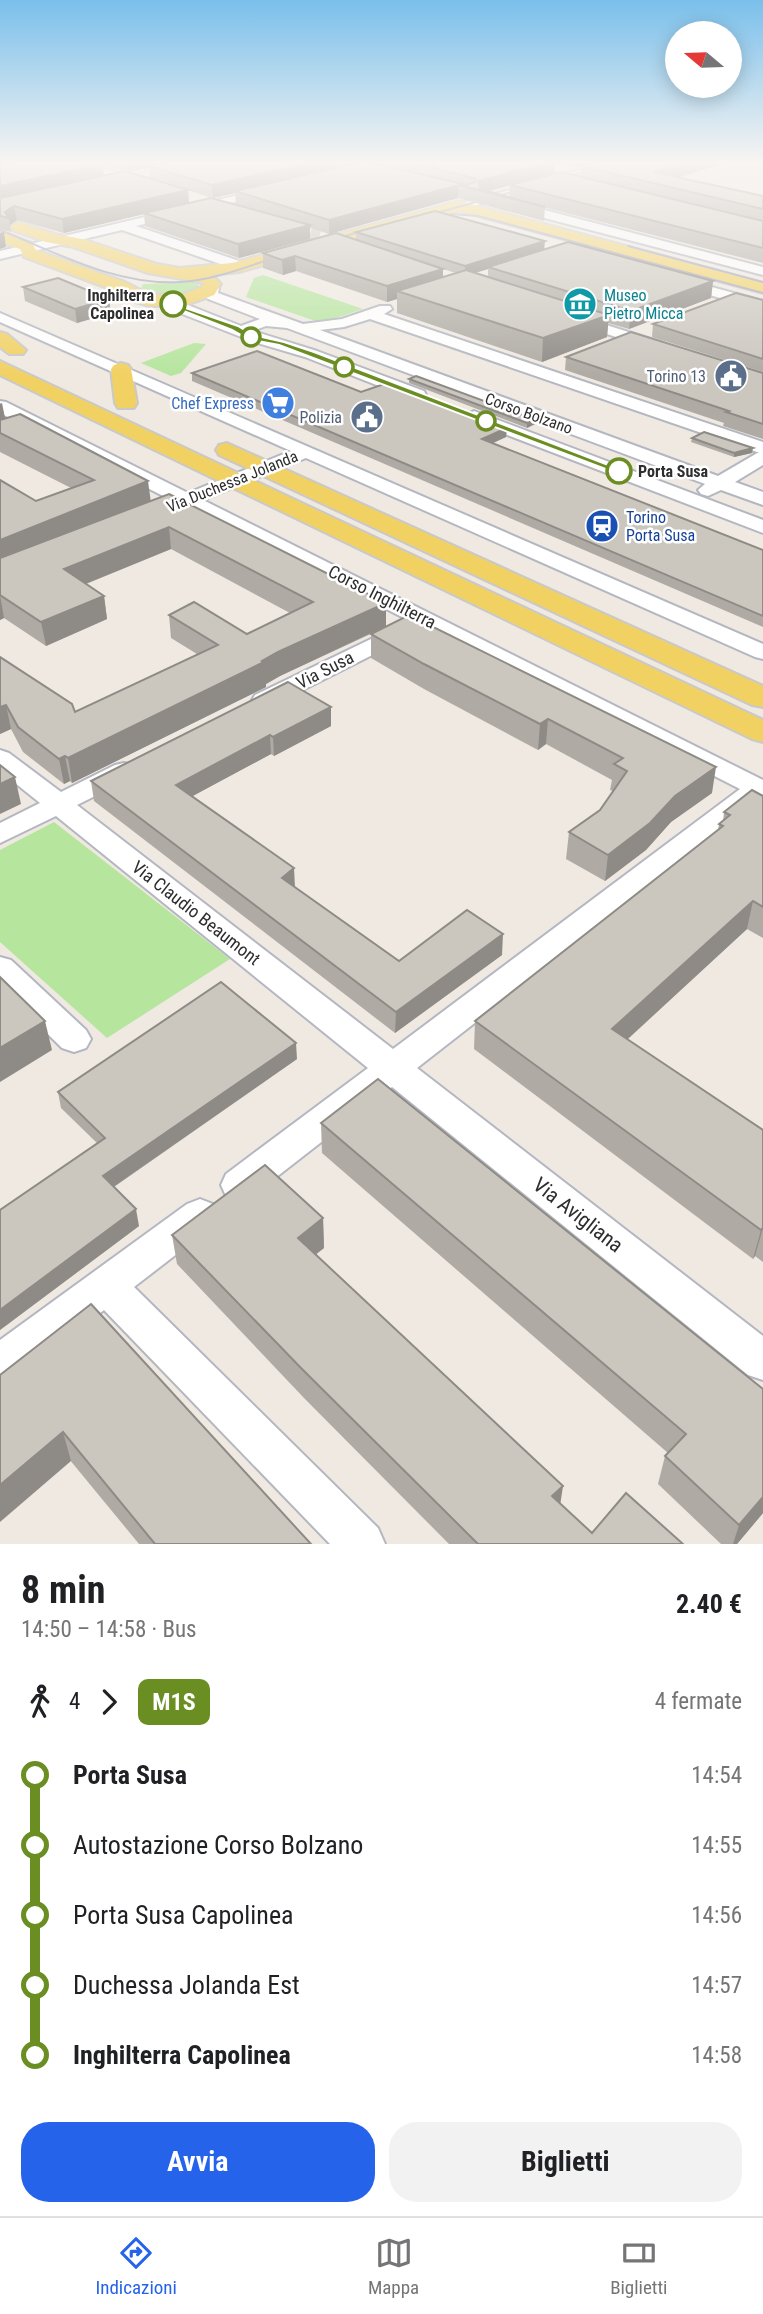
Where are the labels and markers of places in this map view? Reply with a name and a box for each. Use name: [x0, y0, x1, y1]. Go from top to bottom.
museum icon: Museo Pietro Micca: [561, 285, 599, 323]
place label: Inghilterra Capolinea: [87, 286, 154, 323]
place label: Museo Pietro Micca: [604, 286, 683, 323]
marker: Inghilterra Capolinea: [160, 291, 186, 317]
unlabelled marker: [241, 327, 261, 347]
unlabelled marker: [334, 357, 354, 377]
public building icon: Torino 13: [712, 357, 750, 395]
place label: Torino 13: [647, 367, 706, 386]
supermarket icon: Chef Express: [259, 384, 297, 422]
place label: Chef Express: [171, 394, 254, 413]
public building icon: Polizia: [348, 398, 386, 436]
place label: Polizia: [300, 408, 342, 427]
unlabelled marker: [476, 411, 496, 431]
marker: Porta Susa: [606, 458, 632, 484]
place label: Porta Susa: [638, 462, 709, 481]
station icon: Torino Porta Susa: [583, 507, 621, 545]
place label: Torino Porta Susa: [626, 508, 695, 545]

